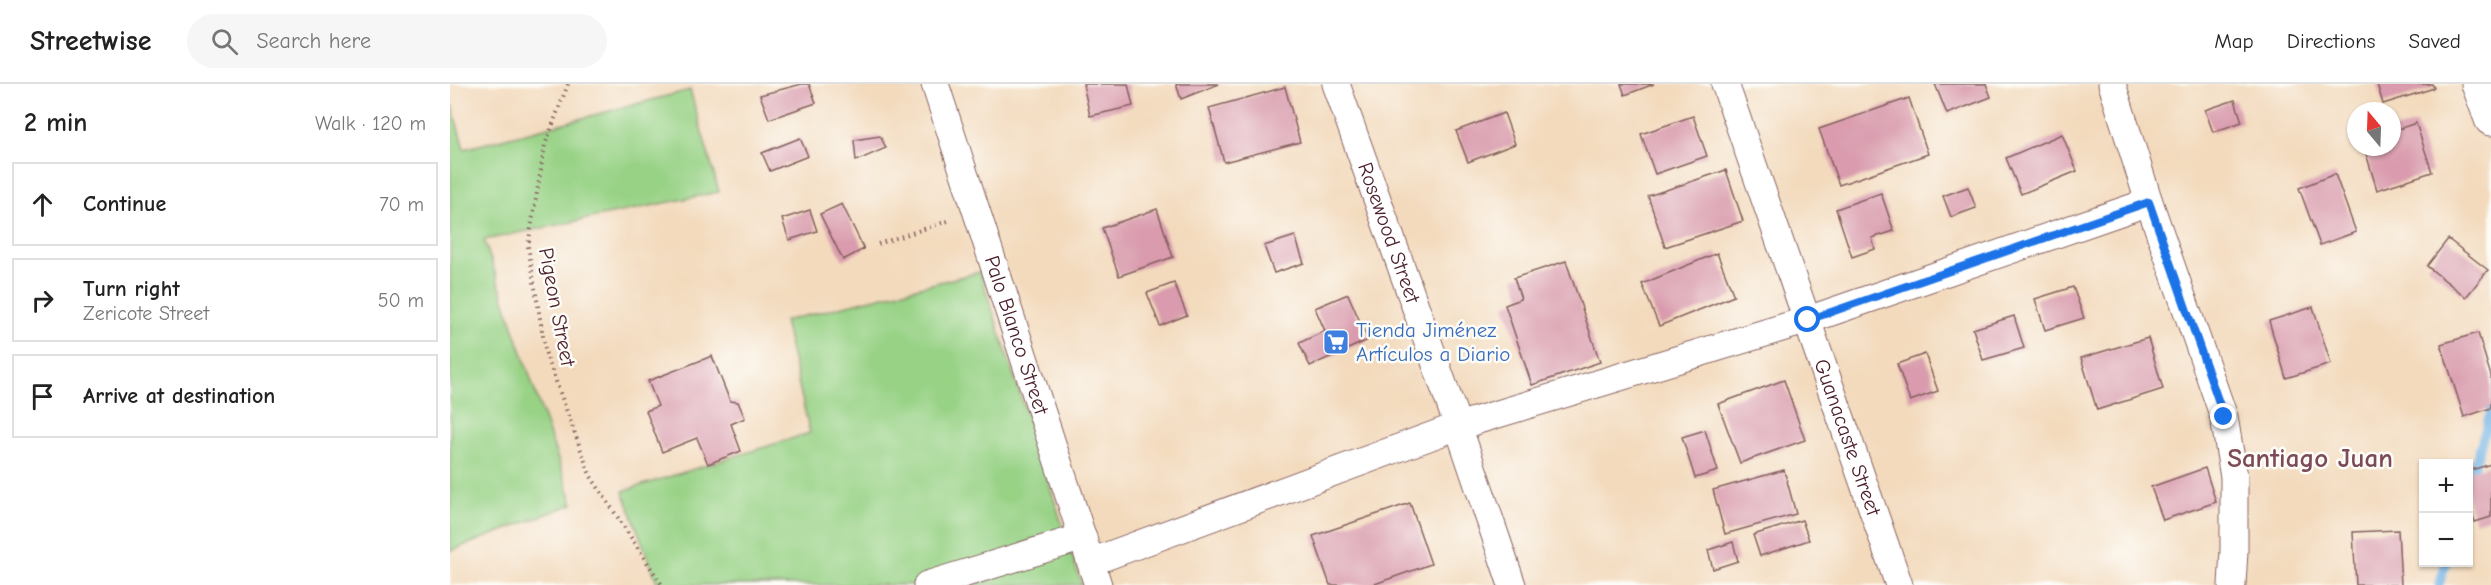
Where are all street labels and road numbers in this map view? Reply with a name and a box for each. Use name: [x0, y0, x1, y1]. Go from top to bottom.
street label: Rosewood Street: [1353, 159, 1426, 307]
street label: Pigeon Street: [534, 246, 580, 369]
street label: Palo Blanco Street: [980, 253, 1054, 418]
street label: Guanacaste Street: [1809, 356, 1886, 520]

